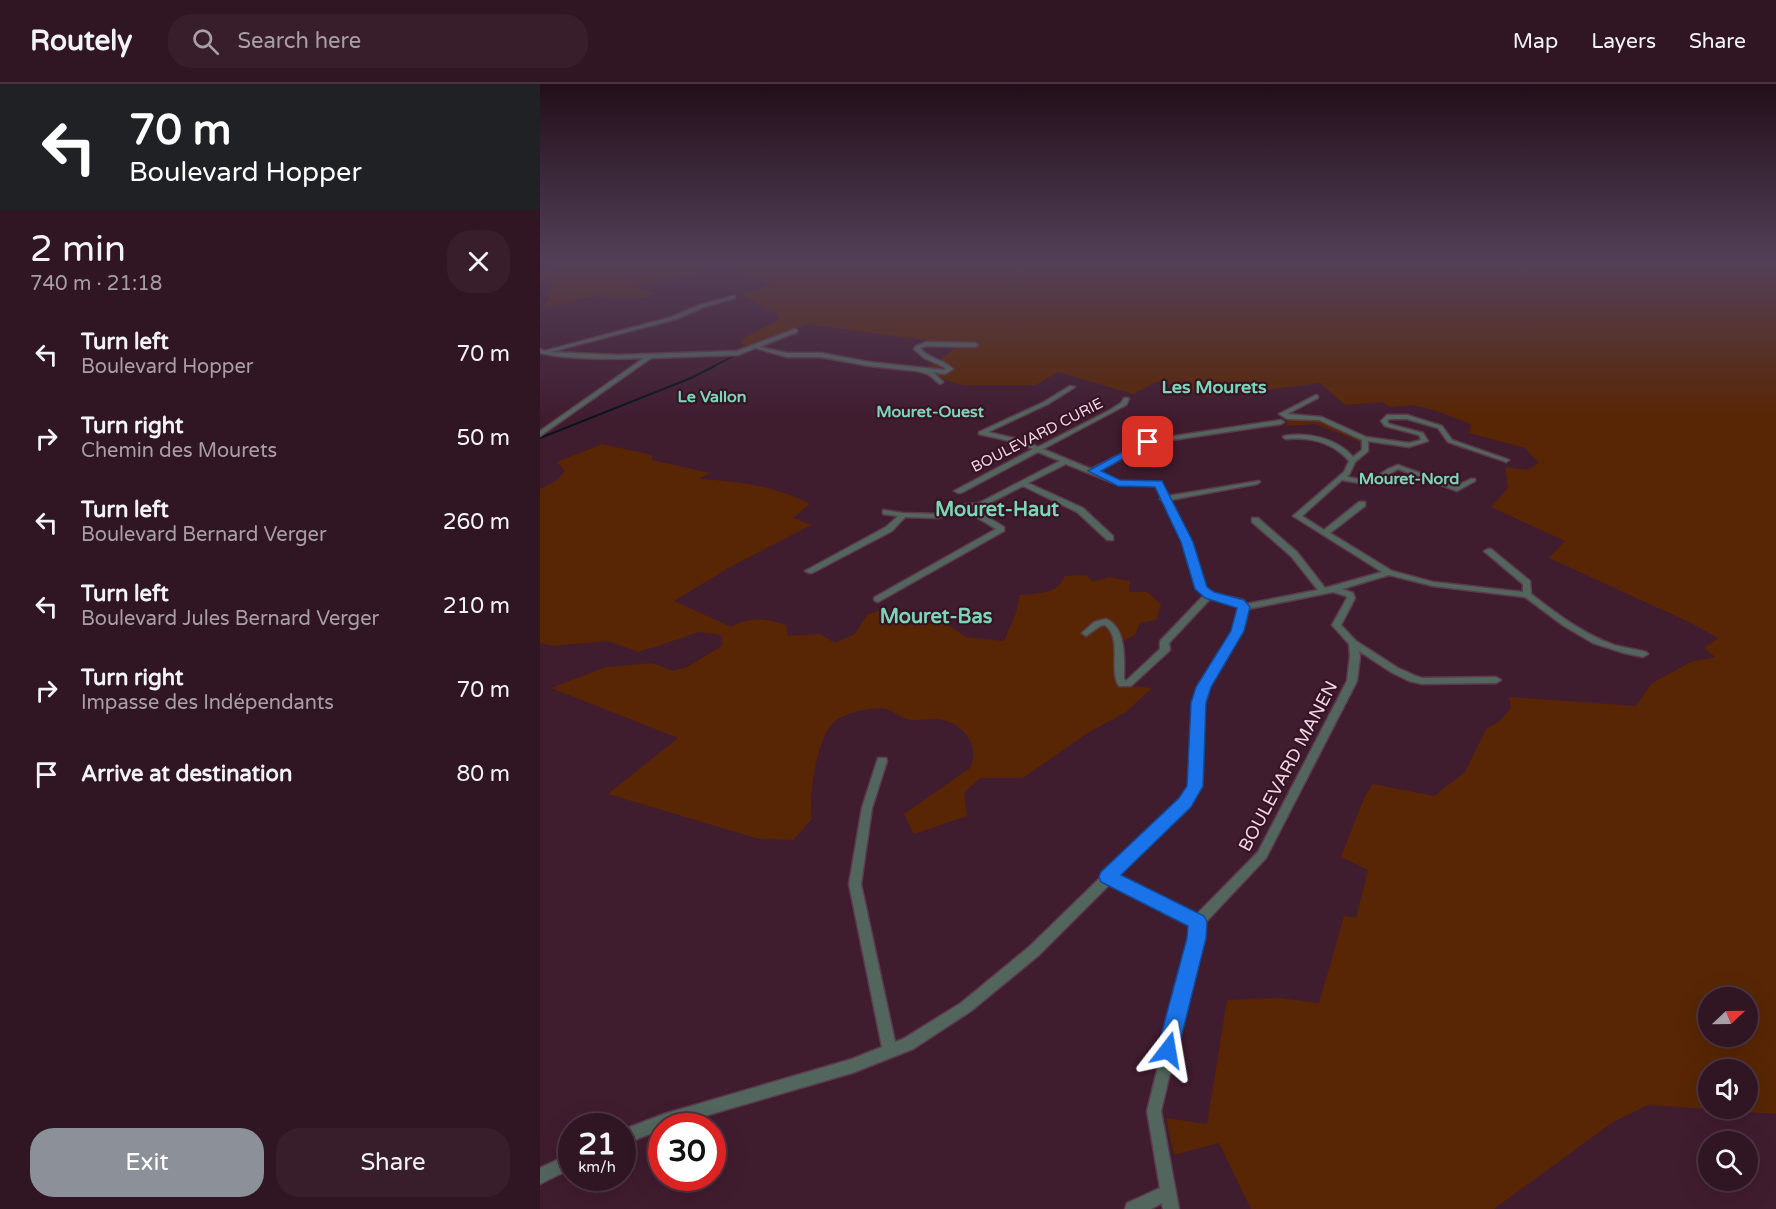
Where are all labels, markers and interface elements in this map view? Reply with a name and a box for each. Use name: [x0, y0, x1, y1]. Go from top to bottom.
search box: [168, 14, 588, 68]
text: Routely: [30, 24, 132, 58]
icon: search: [189, 25, 222, 58]
text: Search here: [237, 28, 361, 54]
text: Map: [1513, 29, 1558, 54]
text: Layers: [1591, 29, 1656, 54]
text: Share: [1689, 29, 1746, 54]
text: 70 m: [129, 105, 231, 156]
icon: left: [30, 108, 108, 186]
text: Boulevard Hopper: [129, 156, 362, 189]
text: 2 min: [30, 228, 126, 271]
button: close: [447, 230, 510, 293]
text: 740 m · 21:18: [30, 272, 162, 296]
text: Turn left: [81, 329, 169, 355]
icon: left: [30, 338, 63, 371]
text: 70 m: [456, 341, 510, 367]
text: Boulevard Hopper: [81, 355, 253, 379]
district label: Les Mourets: [1161, 376, 1267, 398]
district label: Le Vallon: [677, 387, 747, 407]
street label: BOULEVARD CURIE: [968, 394, 1106, 476]
district label: Mouret-Ouest: [876, 402, 985, 422]
text: Turn right: [81, 413, 183, 439]
pin: [1122, 416, 1173, 467]
icon: right: [30, 422, 63, 455]
text: 50 m: [456, 425, 510, 451]
icon: arrive: [1131, 425, 1164, 458]
text: Chemin des Mourets: [81, 439, 277, 463]
district label: Mouret-Nord: [1359, 469, 1459, 489]
text: Turn left: [81, 497, 169, 523]
district label: Mouret-Haut: [935, 498, 1059, 522]
icon: left: [30, 506, 63, 539]
text: 260 m: [443, 509, 510, 535]
text: Boulevard Bernard Verger: [81, 523, 327, 547]
text: Turn left: [81, 581, 169, 607]
icon: left: [30, 590, 63, 623]
text: 210 m: [443, 593, 510, 619]
district label: Mouret-Bas: [880, 605, 993, 629]
text: Boulevard Jules Bernard Verger: [81, 607, 379, 631]
text: Turn right: [81, 665, 183, 691]
icon: right: [30, 674, 63, 707]
text: 70 m: [456, 677, 510, 703]
street label: BOULEVARD MANEN: [1234, 677, 1342, 855]
text: Impasse des Indépendants: [81, 691, 334, 715]
icon: arrive: [30, 758, 63, 791]
text: Arrive at destination: [81, 761, 292, 787]
text: 80 m: [456, 761, 510, 787]
north arrow: [1698, 987, 1758, 1047]
map controls: [1698, 987, 1758, 1191]
position arrow: [1136, 1018, 1200, 1082]
button: sound: [1698, 1059, 1758, 1119]
speed limit sign: 30: [648, 1113, 726, 1191]
text: 21: [578, 1126, 616, 1163]
button: Exit: [30, 1128, 264, 1197]
button: Share: [276, 1128, 510, 1197]
button: search: [1698, 1131, 1758, 1191]
text: km/h: [578, 1158, 616, 1176]

